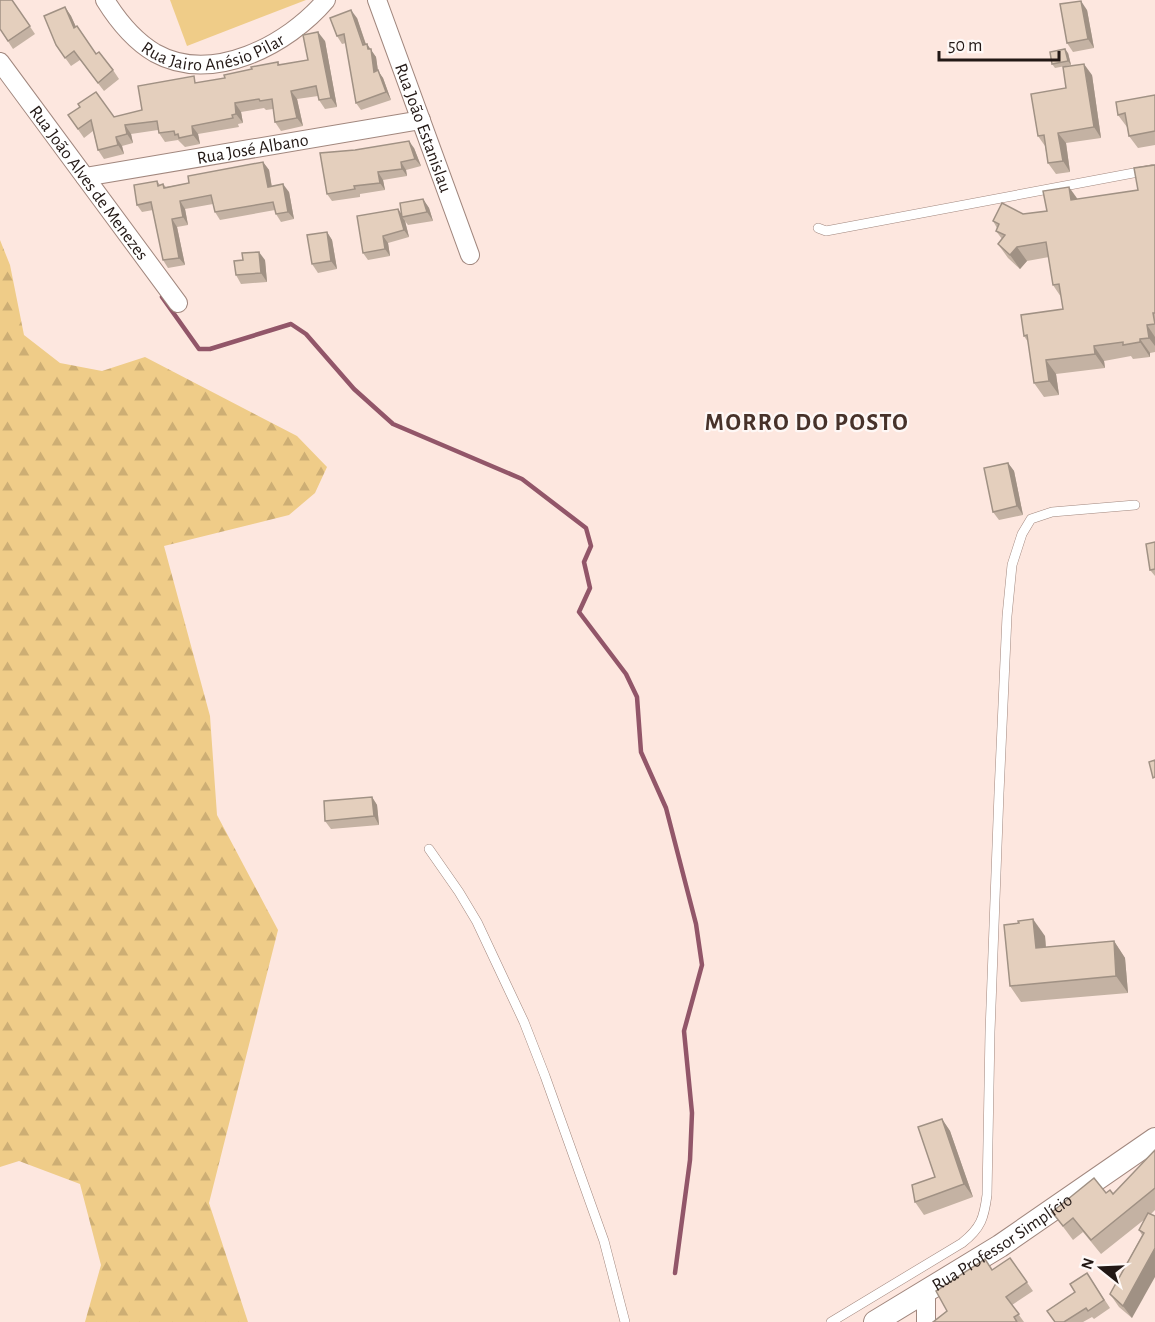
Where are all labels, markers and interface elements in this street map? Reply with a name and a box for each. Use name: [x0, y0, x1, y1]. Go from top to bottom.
street label: Rua Jairo Anésio Pilar: [137, 23, 287, 49]
scale bar: [939, 24, 1059, 62]
text: Rua Jairo Anésio Pilar: [138, 31, 288, 75]
text: 50 m: [948, 37, 982, 55]
street label: Rua João Estanislau: [391, 61, 454, 195]
street label: Rua João Alves de Menezes: [25, 103, 151, 264]
street label: Rua José Albano: [196, 131, 310, 168]
district label: MORRO DO POSTO: [705, 411, 909, 435]
street label: Rua Professor Simplício: [929, 1191, 1076, 1295]
north arrow: [1071, 1238, 1131, 1298]
text: N: [1078, 1256, 1097, 1271]

